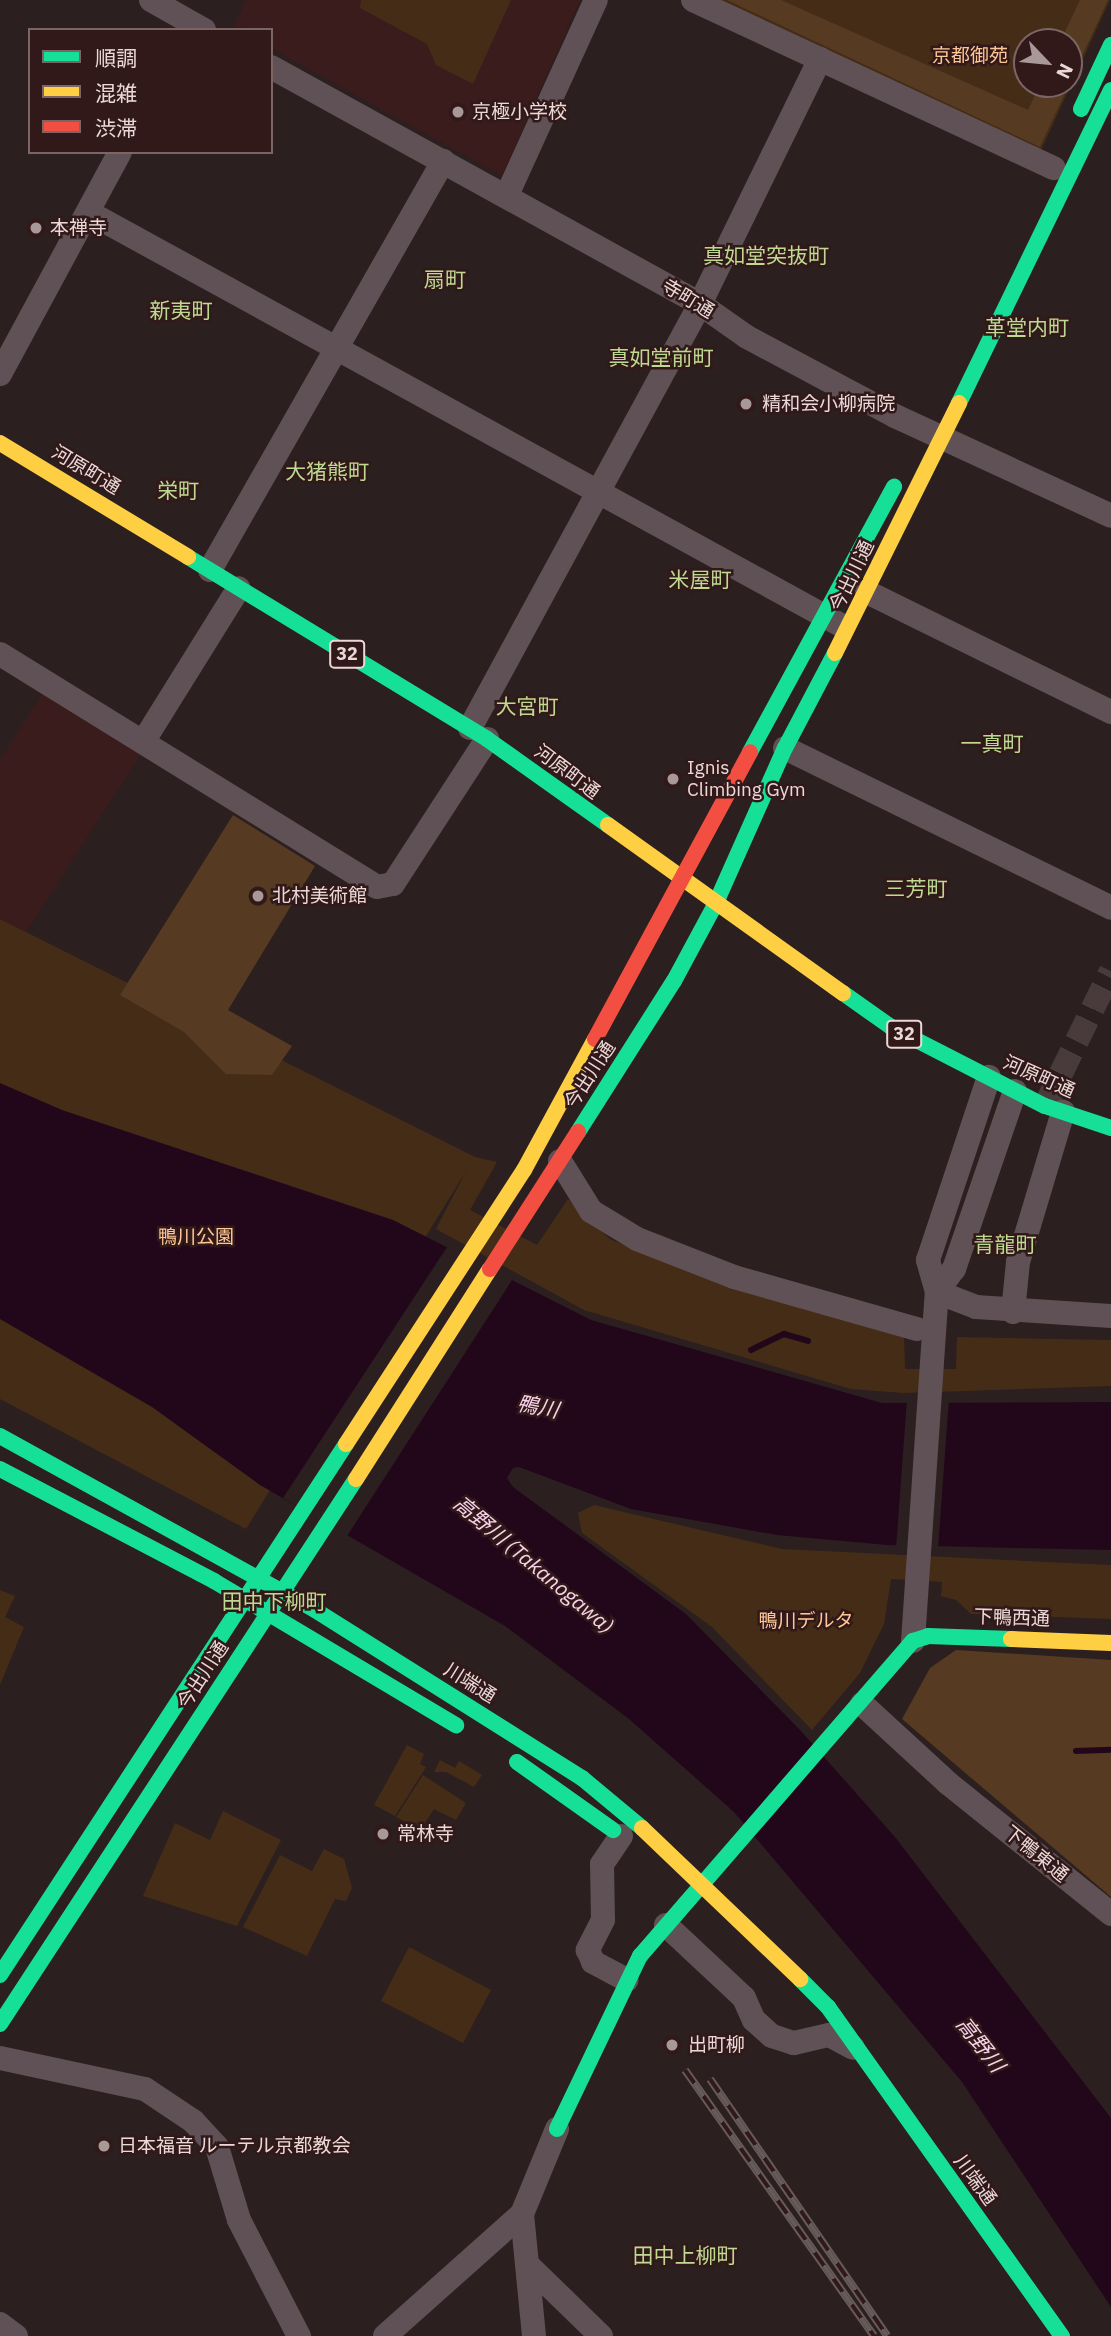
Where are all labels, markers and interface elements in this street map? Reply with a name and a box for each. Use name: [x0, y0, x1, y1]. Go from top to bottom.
legend: [28, 28, 273, 154]
north arrow: [1013, 28, 1083, 98]
text: 順調: [95, 44, 137, 72]
park label: 京都御苑: [932, 45, 1008, 67]
text: N: [1051, 60, 1079, 83]
text: 混雑: [95, 79, 137, 107]
place label: 京極小学校: [472, 101, 567, 123]
marker: 京極小学校: [450, 104, 466, 120]
text: 渋滞: [95, 114, 137, 142]
place label: 本禅寺: [50, 217, 107, 239]
marker: 本禅寺: [28, 220, 44, 236]
district label: 真如堂突抜町: [703, 242, 829, 268]
district label: 扇町: [424, 266, 466, 292]
street label: 寺町通: [658, 275, 718, 323]
district label: 新夷町: [150, 297, 212, 323]
district label: 革堂内町: [985, 314, 1069, 340]
district label: 真如堂前町: [609, 344, 713, 370]
place label: 精和会小柳病院: [762, 393, 895, 415]
marker: 精和会小柳病院: [736, 394, 756, 414]
street label: 河原町通: [48, 441, 124, 499]
district label: 大猪熊町: [285, 458, 369, 484]
district label: 栄町: [157, 477, 199, 503]
street label: 今出川通: [825, 537, 879, 615]
district label: 米屋町: [669, 566, 731, 592]
road number: 32: [328, 640, 366, 668]
district label: 大宮町: [496, 693, 558, 719]
district label: 一真町: [961, 730, 1023, 756]
street label: 河原町通: [530, 740, 604, 804]
place label: Ignis Climbing Gym: [687, 757, 806, 801]
marker: Ignis Climbing Gym: [665, 771, 681, 787]
district label: 三芳町: [885, 875, 947, 901]
place label: 北村美術館: [272, 885, 367, 907]
marker: 北村美術館: [250, 888, 266, 904]
road number: 32: [885, 1020, 923, 1049]
street label: 今出川通: [560, 1037, 620, 1113]
street label: 河原町通: [1000, 1051, 1078, 1103]
park label: 鴨川公園: [158, 1226, 234, 1248]
district label: 青龍町: [974, 1231, 1036, 1257]
water label: 鴨川: [515, 1390, 561, 1422]
water label: 高野川 (Takanogawa): [449, 1490, 619, 1638]
district label: 田中下柳町: [222, 1588, 326, 1614]
street label: 下鴨西通: [974, 1605, 1050, 1631]
park label: 鴨川デルタ: [759, 1610, 853, 1632]
street label: 今出川通: [173, 1637, 233, 1713]
street label: 川端通: [440, 1658, 500, 1708]
street label: 下鴨東通: [999, 1821, 1073, 1887]
place label: 常林寺: [397, 1823, 454, 1845]
marker: 常林寺: [375, 1826, 391, 1842]
water label: 高野川: [952, 2011, 1010, 2077]
place label: 出町柳: [688, 2034, 745, 2056]
marker: 出町柳: [662, 2035, 682, 2055]
place label: 日本福音 ルーテル京都教会: [118, 2135, 350, 2157]
marker: 日本福音 ルーテル京都教会: [96, 2138, 112, 2154]
street label: 川端通: [949, 2150, 1001, 2210]
district label: 田中上柳町: [633, 2242, 737, 2268]

